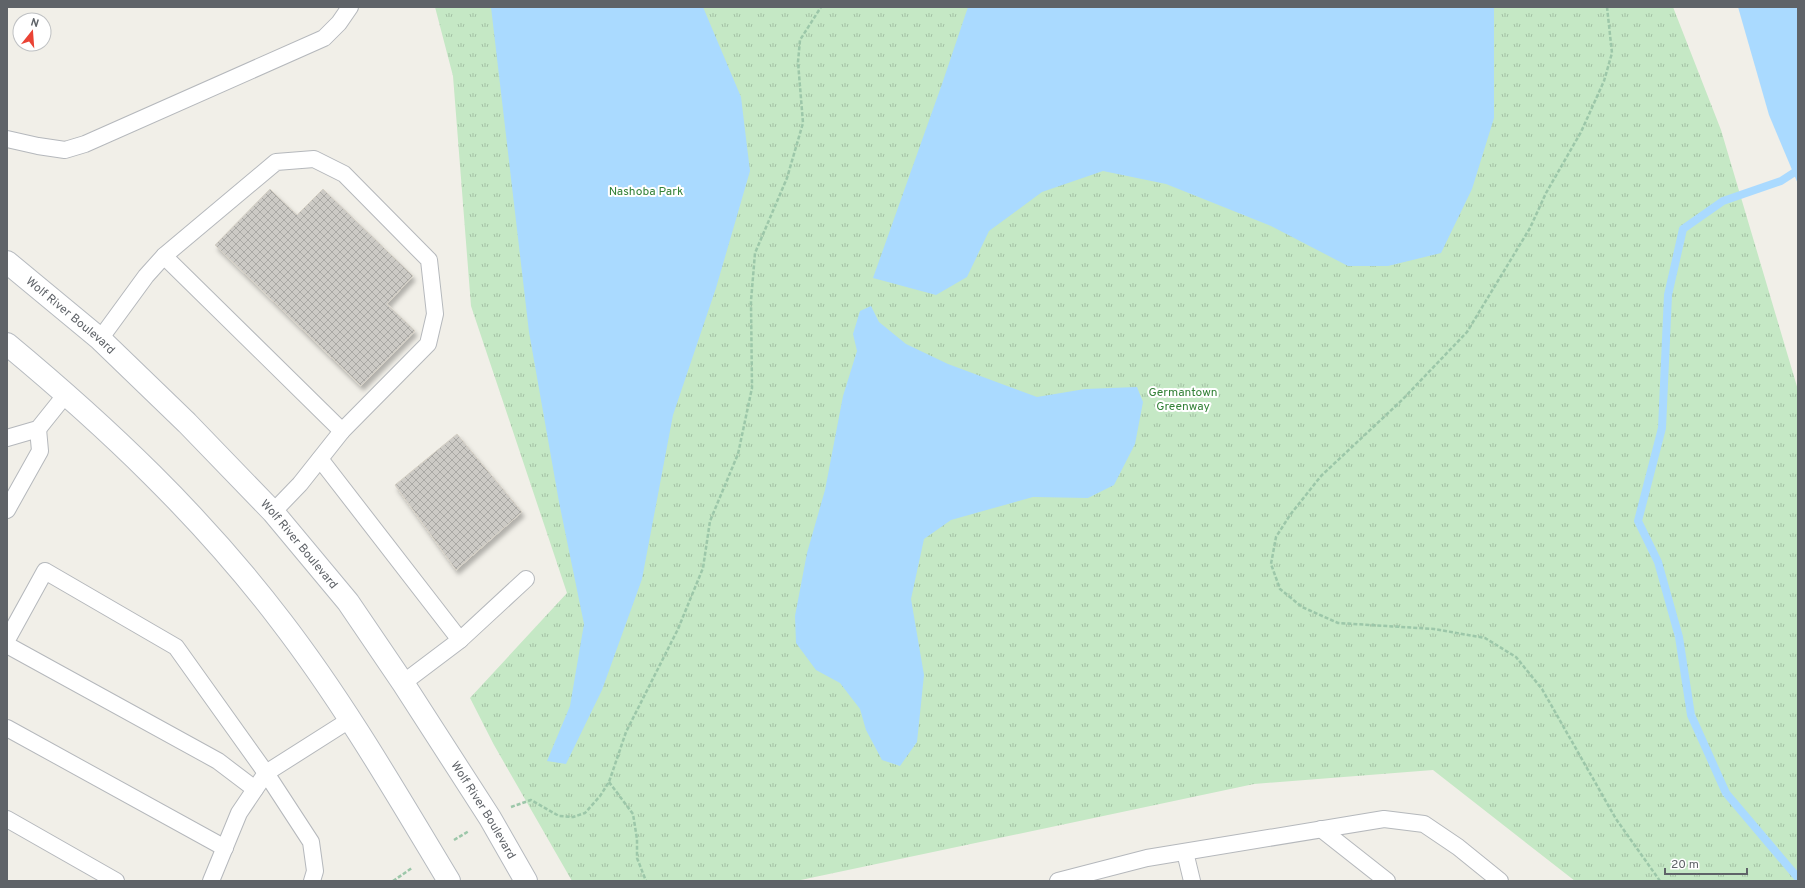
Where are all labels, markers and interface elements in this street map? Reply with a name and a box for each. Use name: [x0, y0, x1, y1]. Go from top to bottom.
north arrow: [12, 12, 52, 52]
text: N: [29, 16, 40, 31]
park label: Nashoba Park: [609, 184, 683, 200]
street label: Wolf River Boulevard: [22, 274, 118, 358]
park label: Germantown Greenway: [1148, 385, 1218, 415]
street label: Wolf River Boulevard: [256, 497, 341, 593]
street label: Wolf River Boulevard: [447, 759, 519, 862]
scale bar: [1665, 850, 1747, 876]
text: 20 m: [1671, 857, 1699, 873]

